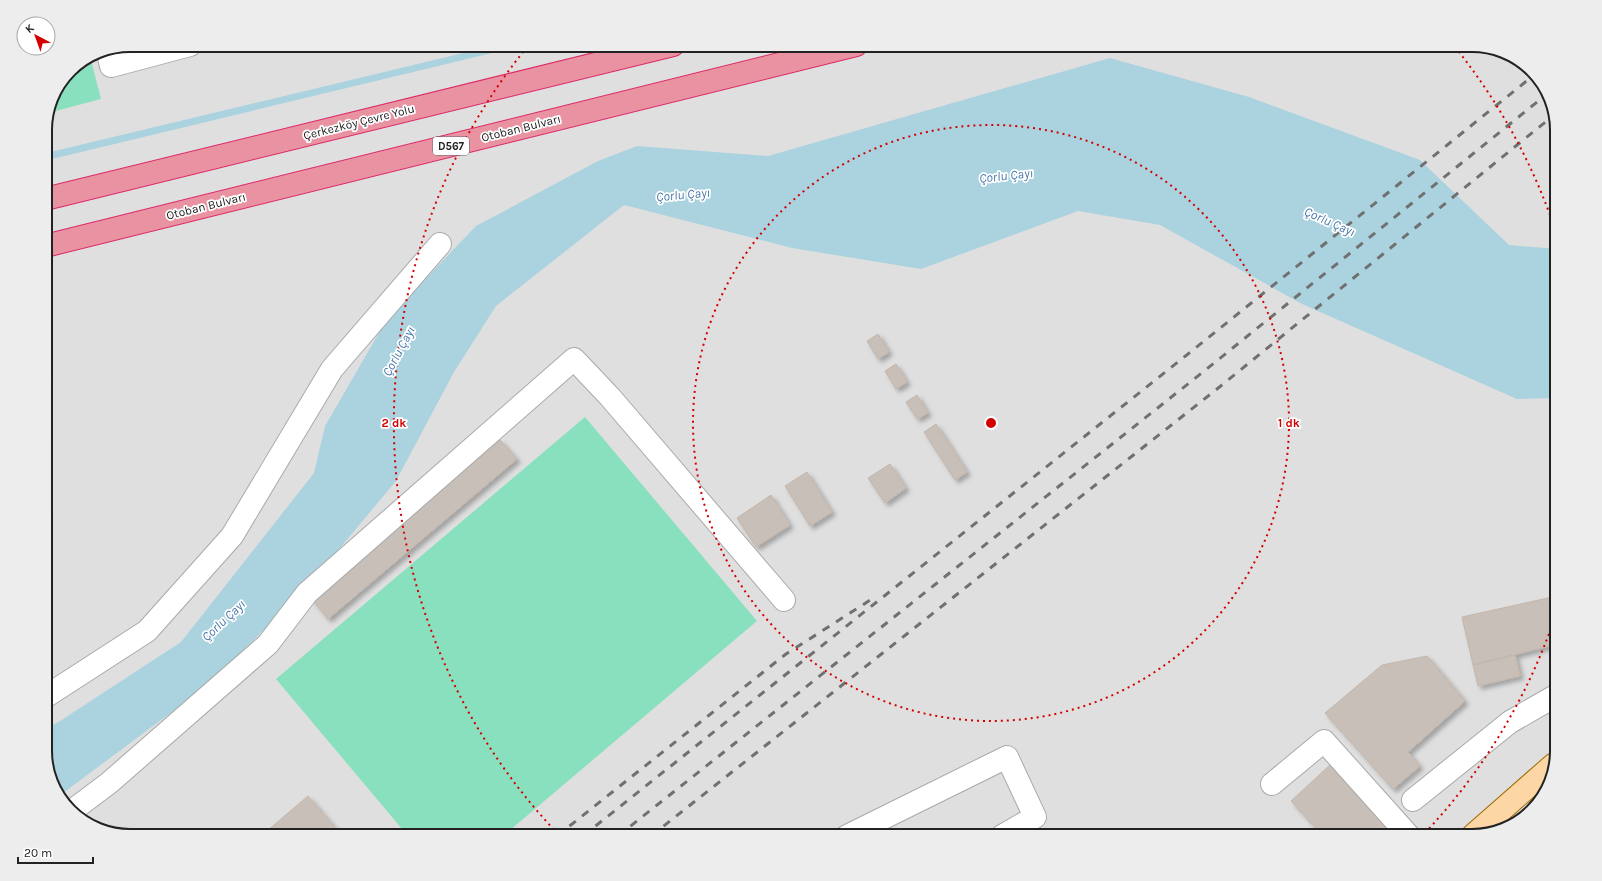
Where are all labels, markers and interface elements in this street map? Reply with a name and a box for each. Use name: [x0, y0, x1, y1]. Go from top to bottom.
north arrow: [16, 16, 56, 56]
text: K: [23, 21, 37, 36]
street label: Çerkezköy Çevre Yolu: [302, 101, 416, 143]
street label: Otoban Bulvarı: [480, 111, 562, 145]
road number: D567: [433, 137, 469, 155]
water label: Çorlu Çayı: [978, 165, 1034, 186]
water label: Çorlu Çayı: [655, 185, 711, 204]
street label: Otoban Bulvarı: [165, 189, 247, 223]
water label: Çorlu Çayı: [1302, 204, 1358, 239]
water label: Çorlu Çayı: [379, 324, 418, 379]
text: 2 dk: [382, 416, 406, 430]
centre of rings: [984, 416, 998, 430]
text: 1 dk: [1278, 416, 1300, 430]
water label: Çorlu Çayı: [198, 596, 248, 644]
scale bar: [18, 839, 93, 865]
text: 20 m: [24, 846, 52, 860]

